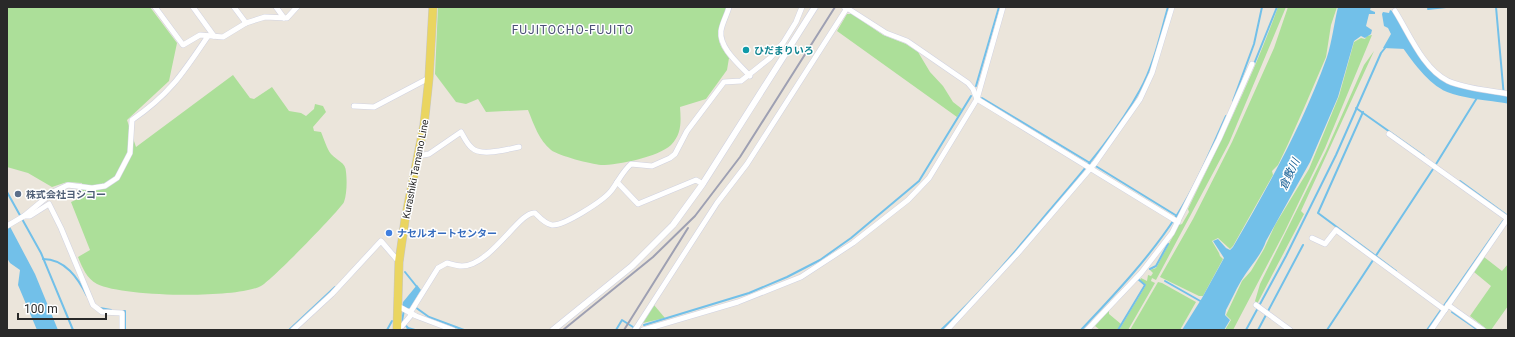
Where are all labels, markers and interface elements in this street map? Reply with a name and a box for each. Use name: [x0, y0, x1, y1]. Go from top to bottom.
district label: FUJITOCHO-FUJITO: [512, 23, 634, 37]
marker: ひだまりいろ: [741, 45, 751, 55]
place label: ひだまりいろ: [754, 45, 814, 56]
street label: Kurashiki Tamano Line: [400, 119, 430, 220]
water label: 倉敷川: [1277, 156, 1303, 192]
marker: 株式会社ヨシコー: [13, 189, 23, 199]
place label: 株式会社ヨシコー: [26, 189, 106, 200]
marker: ナセルオートセンター: [384, 228, 394, 238]
place label: ナセルオートセンター: [397, 228, 497, 239]
scale bar: [18, 295, 106, 321]
text: 100 m: [24, 302, 58, 316]

